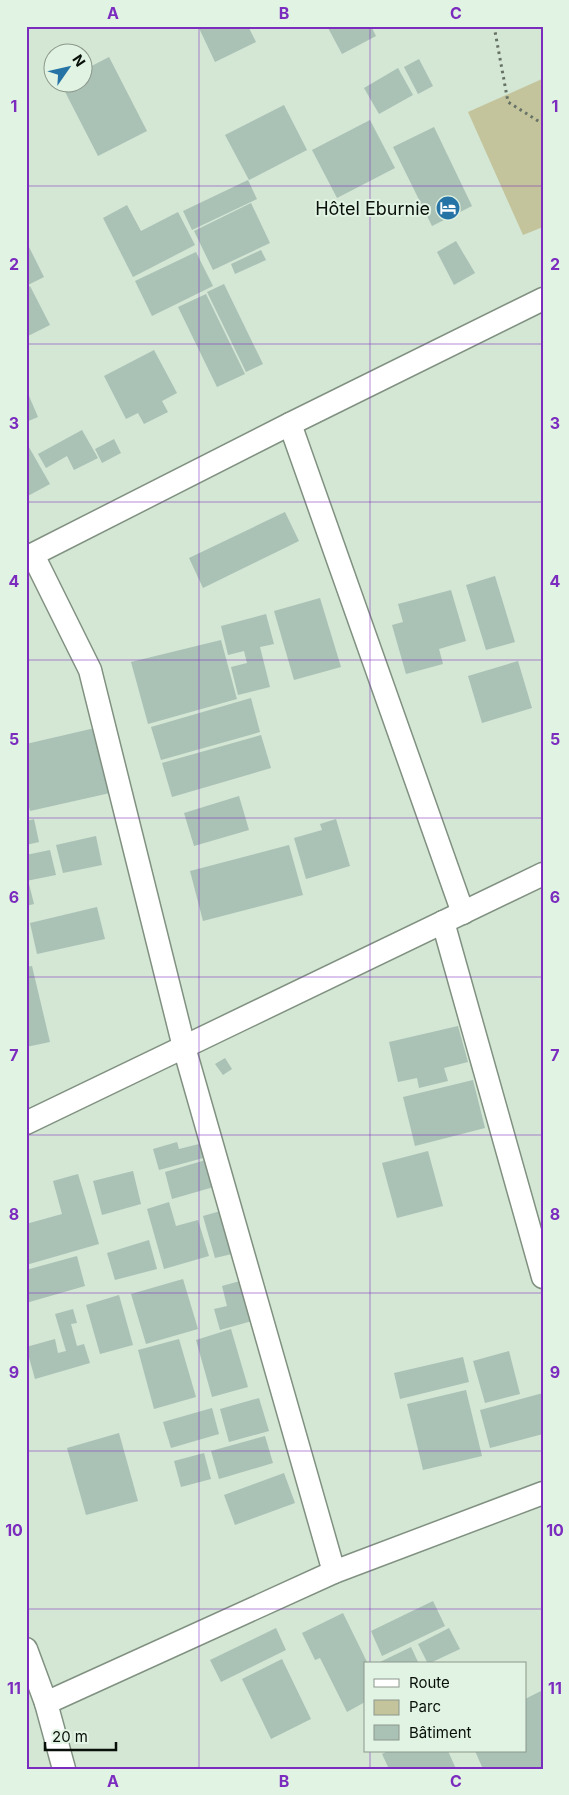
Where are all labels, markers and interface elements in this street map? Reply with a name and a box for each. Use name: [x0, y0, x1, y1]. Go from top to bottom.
text: A: [107, 3, 119, 23]
text: B: [279, 3, 289, 23]
text: C: [450, 3, 462, 23]
north arrow: [42, 42, 92, 92]
text: N: [69, 51, 89, 70]
text: 1: [11, 96, 17, 116]
text: 1: [552, 96, 558, 116]
hotel icon: Hôtel Eburnie: [435, 195, 461, 221]
place label: Hôtel Eburnie: [315, 198, 430, 219]
text: 2: [9, 254, 19, 274]
text: 2: [550, 254, 560, 274]
text: 3: [9, 413, 19, 433]
text: 3: [550, 413, 560, 433]
text: 4: [9, 571, 20, 591]
text: 4: [550, 571, 561, 591]
text: 5: [9, 729, 19, 749]
text: 5: [550, 729, 560, 749]
text: 6: [9, 887, 19, 907]
text: 6: [550, 887, 560, 907]
text: 7: [9, 1045, 19, 1065]
text: 7: [550, 1045, 560, 1065]
text: 8: [9, 1204, 19, 1224]
text: 8: [550, 1204, 560, 1224]
text: 9: [9, 1362, 19, 1382]
text: 9: [550, 1362, 560, 1382]
text: 10: [5, 1520, 23, 1540]
text: 10: [546, 1520, 564, 1540]
legend: [364, 1662, 526, 1752]
text: Route: [409, 1673, 450, 1692]
text: 11: [7, 1678, 21, 1698]
text: 11: [548, 1678, 562, 1698]
text: Parc: [409, 1697, 441, 1716]
scale bar: [45, 1720, 116, 1752]
text: Bâtiment: [409, 1723, 472, 1742]
text: 20 m: [52, 1727, 88, 1746]
text: A: [107, 1771, 119, 1791]
text: B: [279, 1771, 289, 1791]
text: C: [450, 1771, 462, 1791]

